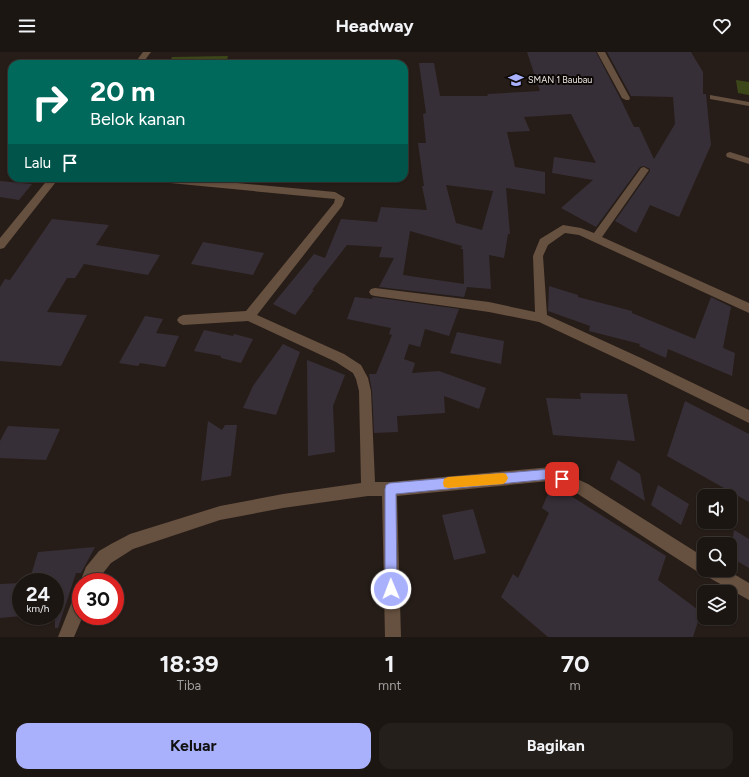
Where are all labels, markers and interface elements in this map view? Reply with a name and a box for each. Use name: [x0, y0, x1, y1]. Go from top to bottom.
icon: menu: [16, 15, 38, 37]
text: Headway: [335, 15, 414, 37]
icon: heart: [711, 15, 733, 37]
school or university icon: SMAN 1 Baubau: [507, 71, 525, 89]
text: 20 m: [90, 74, 155, 108]
place label: SMAN 1 Baubau: [528, 74, 592, 85]
icon: right: [24, 76, 76, 128]
text: Belok kanan: [90, 108, 185, 130]
icon: arrive: [59, 152, 81, 174]
text: Lalu: [24, 154, 51, 172]
pin: [545, 462, 579, 496]
icon: arrive: [551, 468, 573, 490]
map controls: [697, 489, 737, 625]
button: sound: [697, 489, 737, 529]
button: search: [697, 537, 737, 577]
position arrow: [370, 568, 412, 610]
speed limit sign: 30: [72, 573, 124, 625]
text: 24: [26, 582, 50, 606]
button: layers: [697, 585, 737, 625]
text: km/h: [27, 602, 49, 615]
text: 18:39: [159, 649, 219, 678]
text: 1: [385, 649, 395, 678]
text: 70: [561, 649, 590, 678]
text: Tiba: [177, 678, 201, 693]
text: mnt: [378, 678, 401, 693]
text: m: [570, 678, 581, 693]
button: Keluar: [16, 723, 371, 769]
button: Bagikan: [379, 723, 733, 769]

